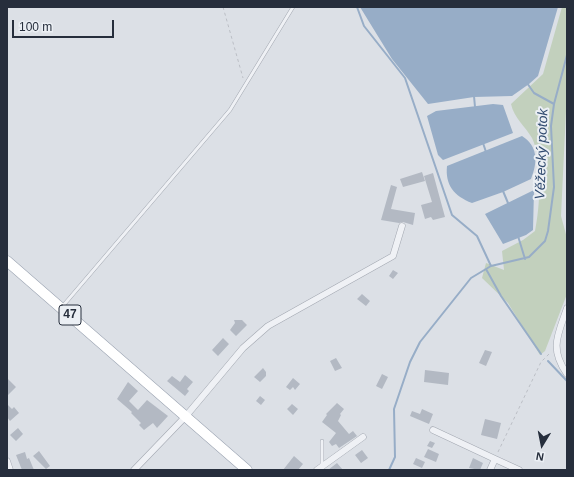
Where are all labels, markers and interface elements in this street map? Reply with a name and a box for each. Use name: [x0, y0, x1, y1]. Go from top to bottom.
scale bar: [14, 12, 116, 38]
text: 100 m: [19, 20, 52, 34]
water label: Věžecký potok: [532, 108, 552, 200]
road number: 47: [59, 305, 81, 325]
north arrow: [522, 425, 562, 465]
text: N: [535, 450, 545, 463]

